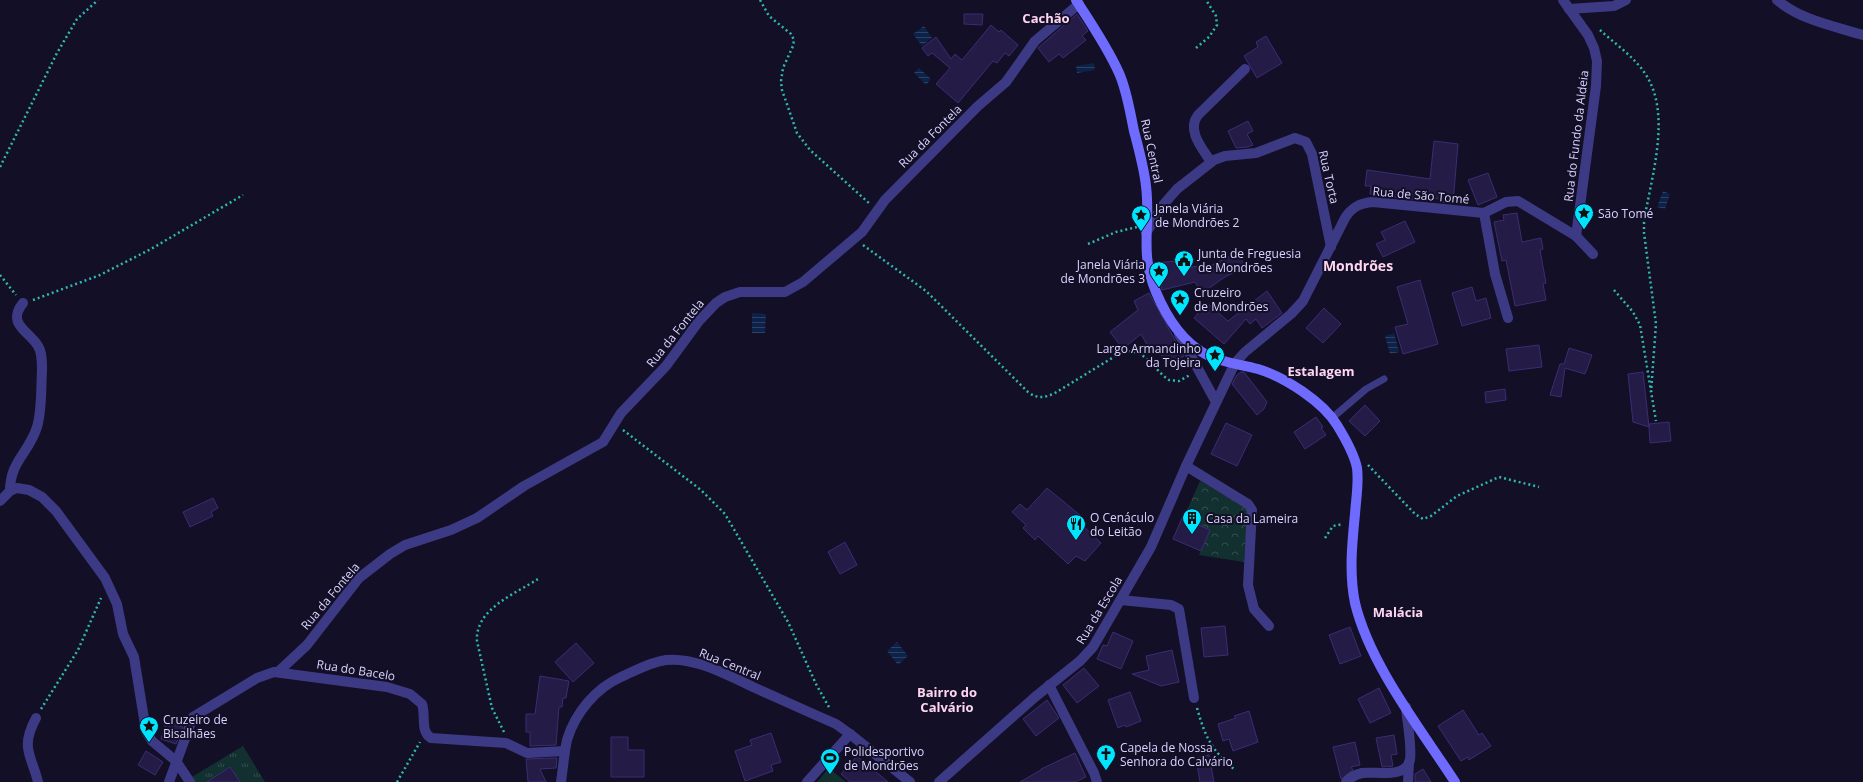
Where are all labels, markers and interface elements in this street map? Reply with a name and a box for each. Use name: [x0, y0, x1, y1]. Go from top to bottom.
district label: Cachão: [1022, 9, 1070, 27]
street label: Rua do Fundo da Aldeia: [1559, 69, 1593, 203]
street label: Rua da Fontela: [895, 101, 965, 171]
street label: Rua Central: [1137, 117, 1167, 185]
street label: Rua Torta: [1315, 149, 1343, 205]
street label: Rua de São Tomé: [1372, 182, 1470, 208]
place label: Janela Viária de Mondrões 2: [1154, 200, 1240, 231]
place icon: São Tomé: [1573, 202, 1595, 230]
place icon: Janela Viária de Mondrões 2: [1130, 204, 1152, 232]
place label: São Tomé: [1598, 205, 1654, 222]
place label: Junta de Freguesia de Mondrões: [1197, 245, 1301, 276]
public building icon: Junta de Freguesia de Mondrões: [1173, 249, 1195, 277]
place label: Janela Viária de Mondrões 3: [1061, 256, 1145, 287]
district label: Mondrões: [1323, 256, 1393, 275]
place icon: Janela Viária de Mondrões 3: [1148, 260, 1170, 288]
place label: Cruzeiro de Mondrões: [1194, 284, 1269, 315]
place icon: Cruzeiro de Mondrões: [1169, 288, 1191, 316]
street label: Rua da Fontela: [642, 295, 708, 371]
place label: Largo Armandinho da Tojeira: [1096, 340, 1201, 371]
place icon: Largo Armandinho da Tojeira: [1204, 344, 1226, 372]
district label: Estalagem: [1288, 362, 1354, 380]
building icon: Casa da Lameira: [1181, 507, 1203, 535]
place label: O Cenáculo do Leitão: [1090, 509, 1154, 540]
place label: Casa da Lameira: [1206, 510, 1298, 527]
restaurant icon: O Cenáculo do Leitão: [1065, 513, 1087, 541]
street label: Rua da Fontela: [297, 559, 363, 633]
street label: Rua da Escola: [1072, 573, 1126, 647]
district label: Malácia: [1373, 603, 1423, 621]
street label: Rua Central: [697, 644, 763, 684]
street label: Rua do Bacelo: [315, 655, 397, 685]
district label: Bairro do Calvário: [917, 683, 977, 716]
place label: Cruzeiro de Bisalhães: [163, 711, 228, 742]
place icon: Cruzeiro de Bisalhães: [138, 715, 160, 743]
place label: Capela de Nossa Senhora do Calvário: [1120, 739, 1233, 770]
place label: Polidesportivo de Mondrões: [844, 743, 924, 774]
church icon: Capela de Nossa Senhora do Calvário: [1095, 743, 1117, 771]
sports icon: Polidesportivo de Mondrões: [819, 747, 841, 775]

